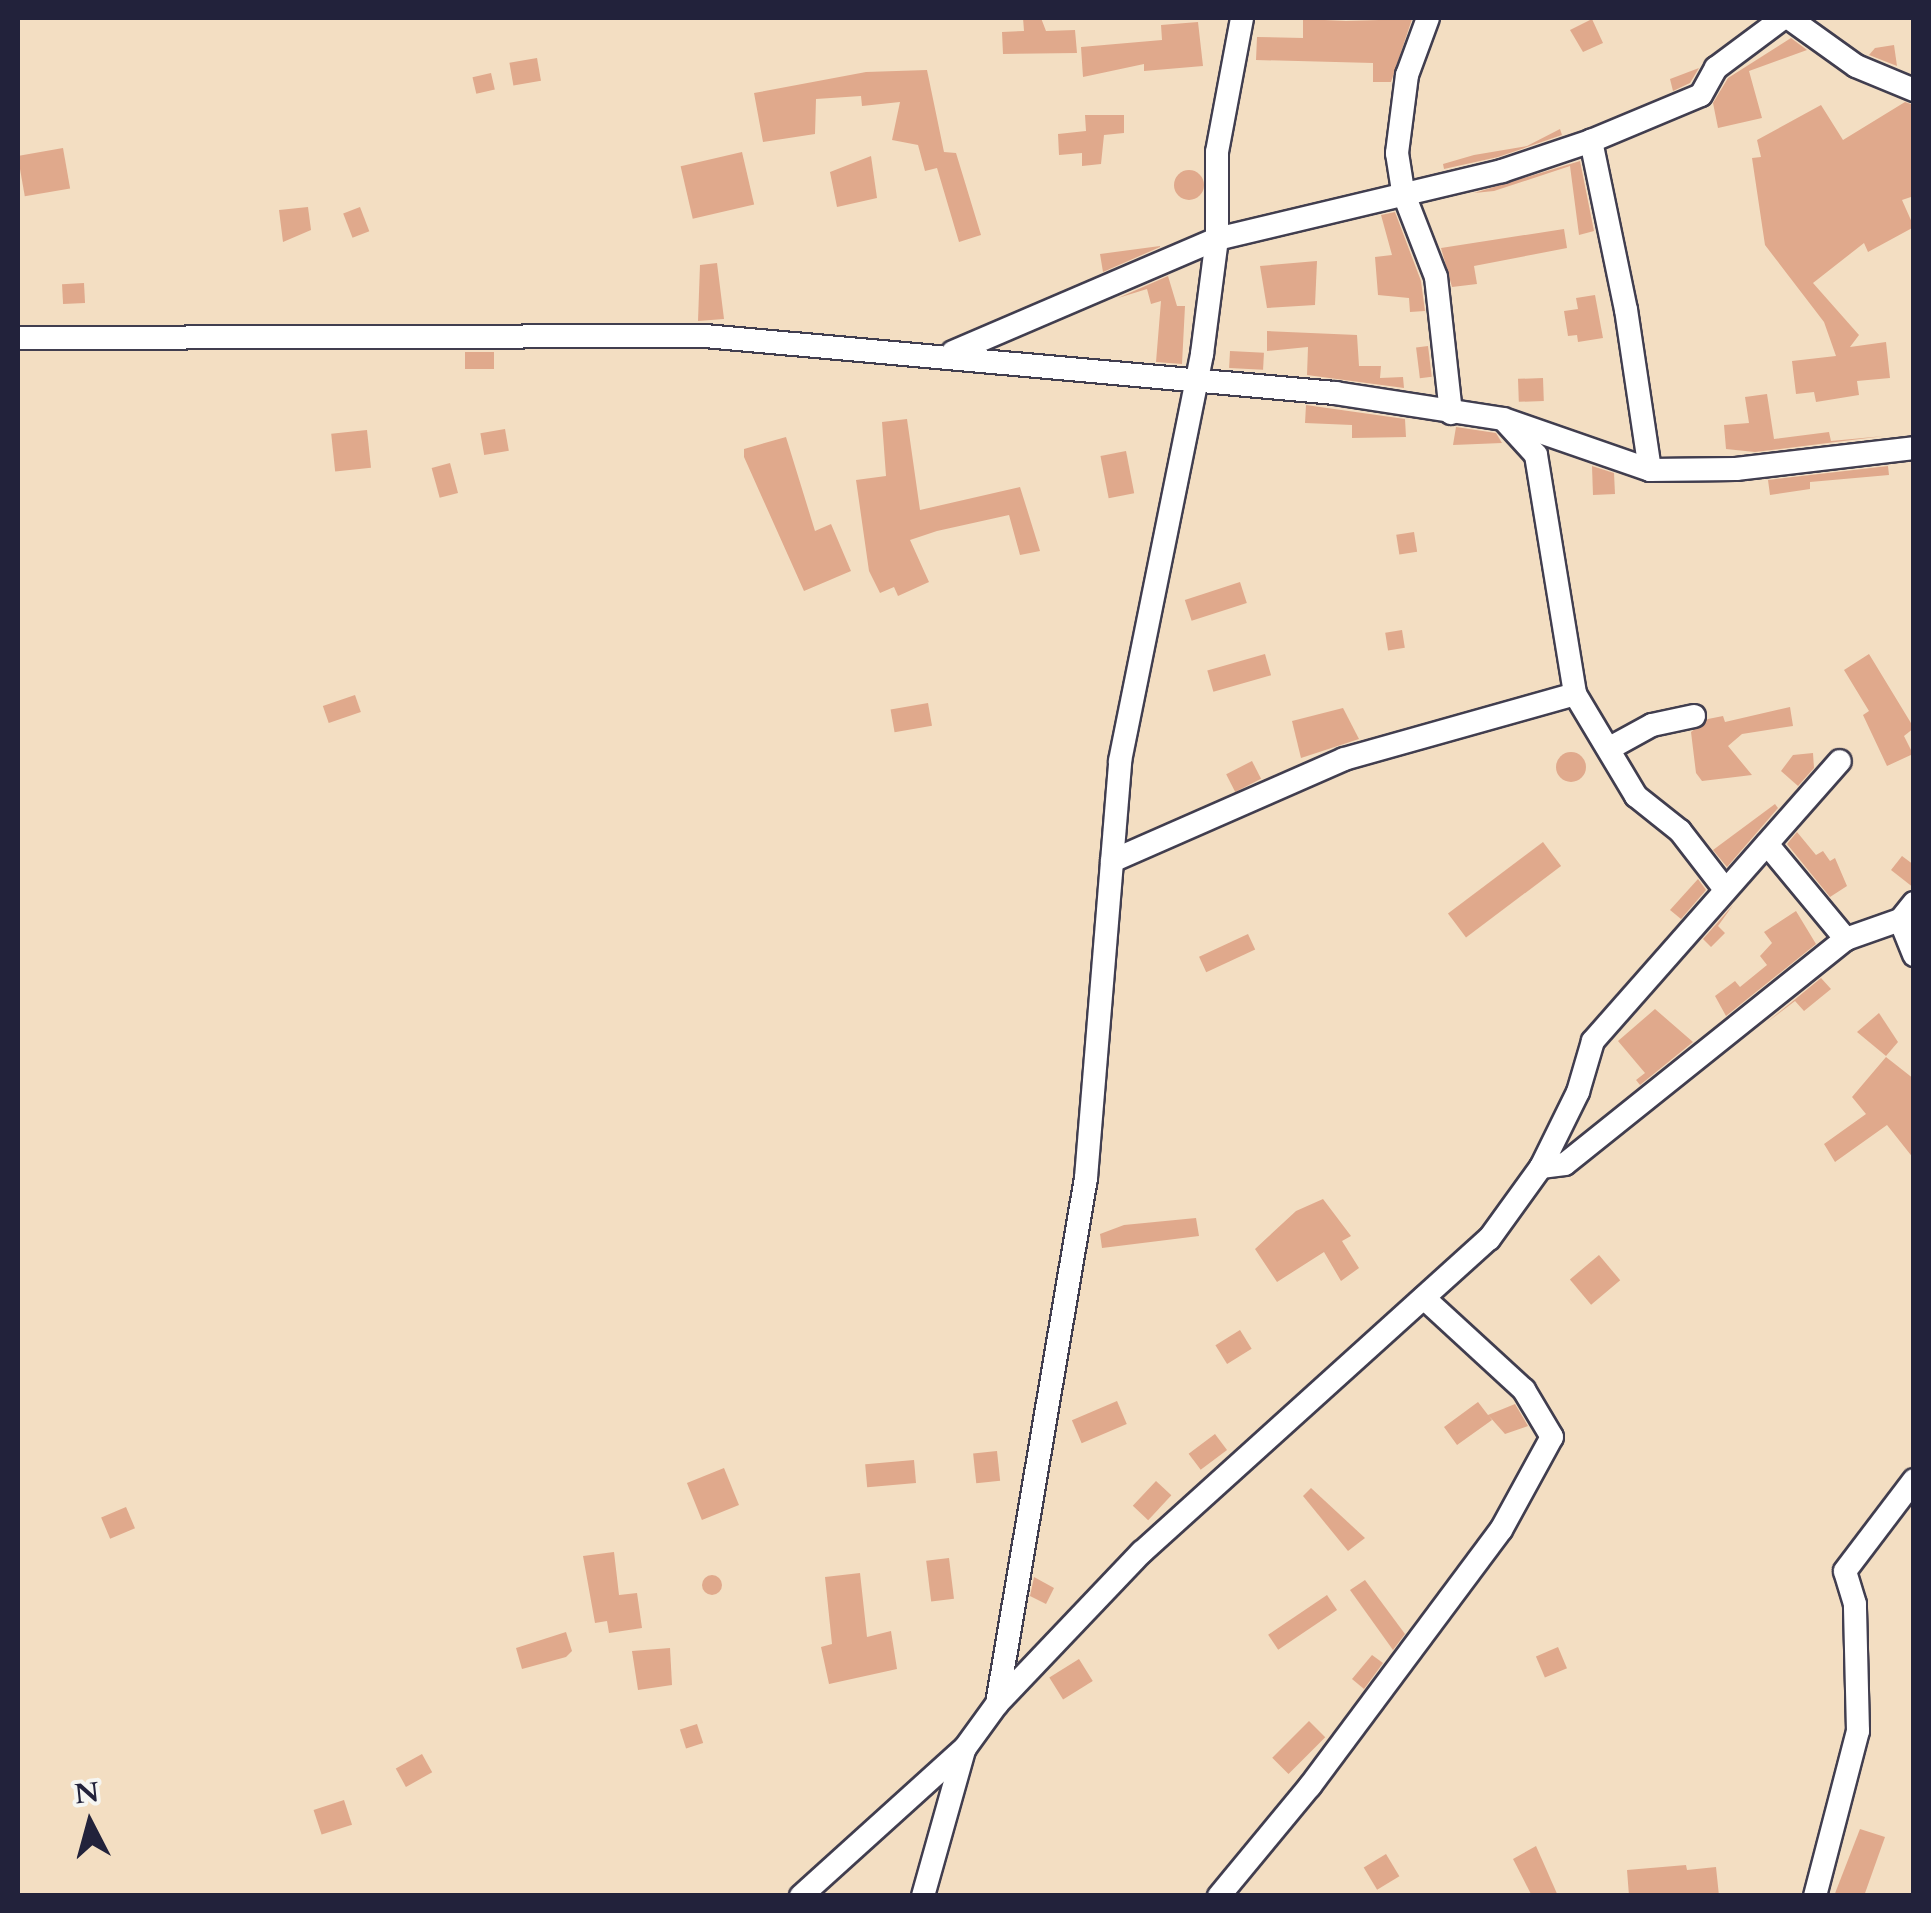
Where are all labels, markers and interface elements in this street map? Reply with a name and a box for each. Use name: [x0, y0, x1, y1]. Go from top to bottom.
north arrow: [40, 1773, 140, 1873]
text: N: [73, 1773, 101, 1813]

